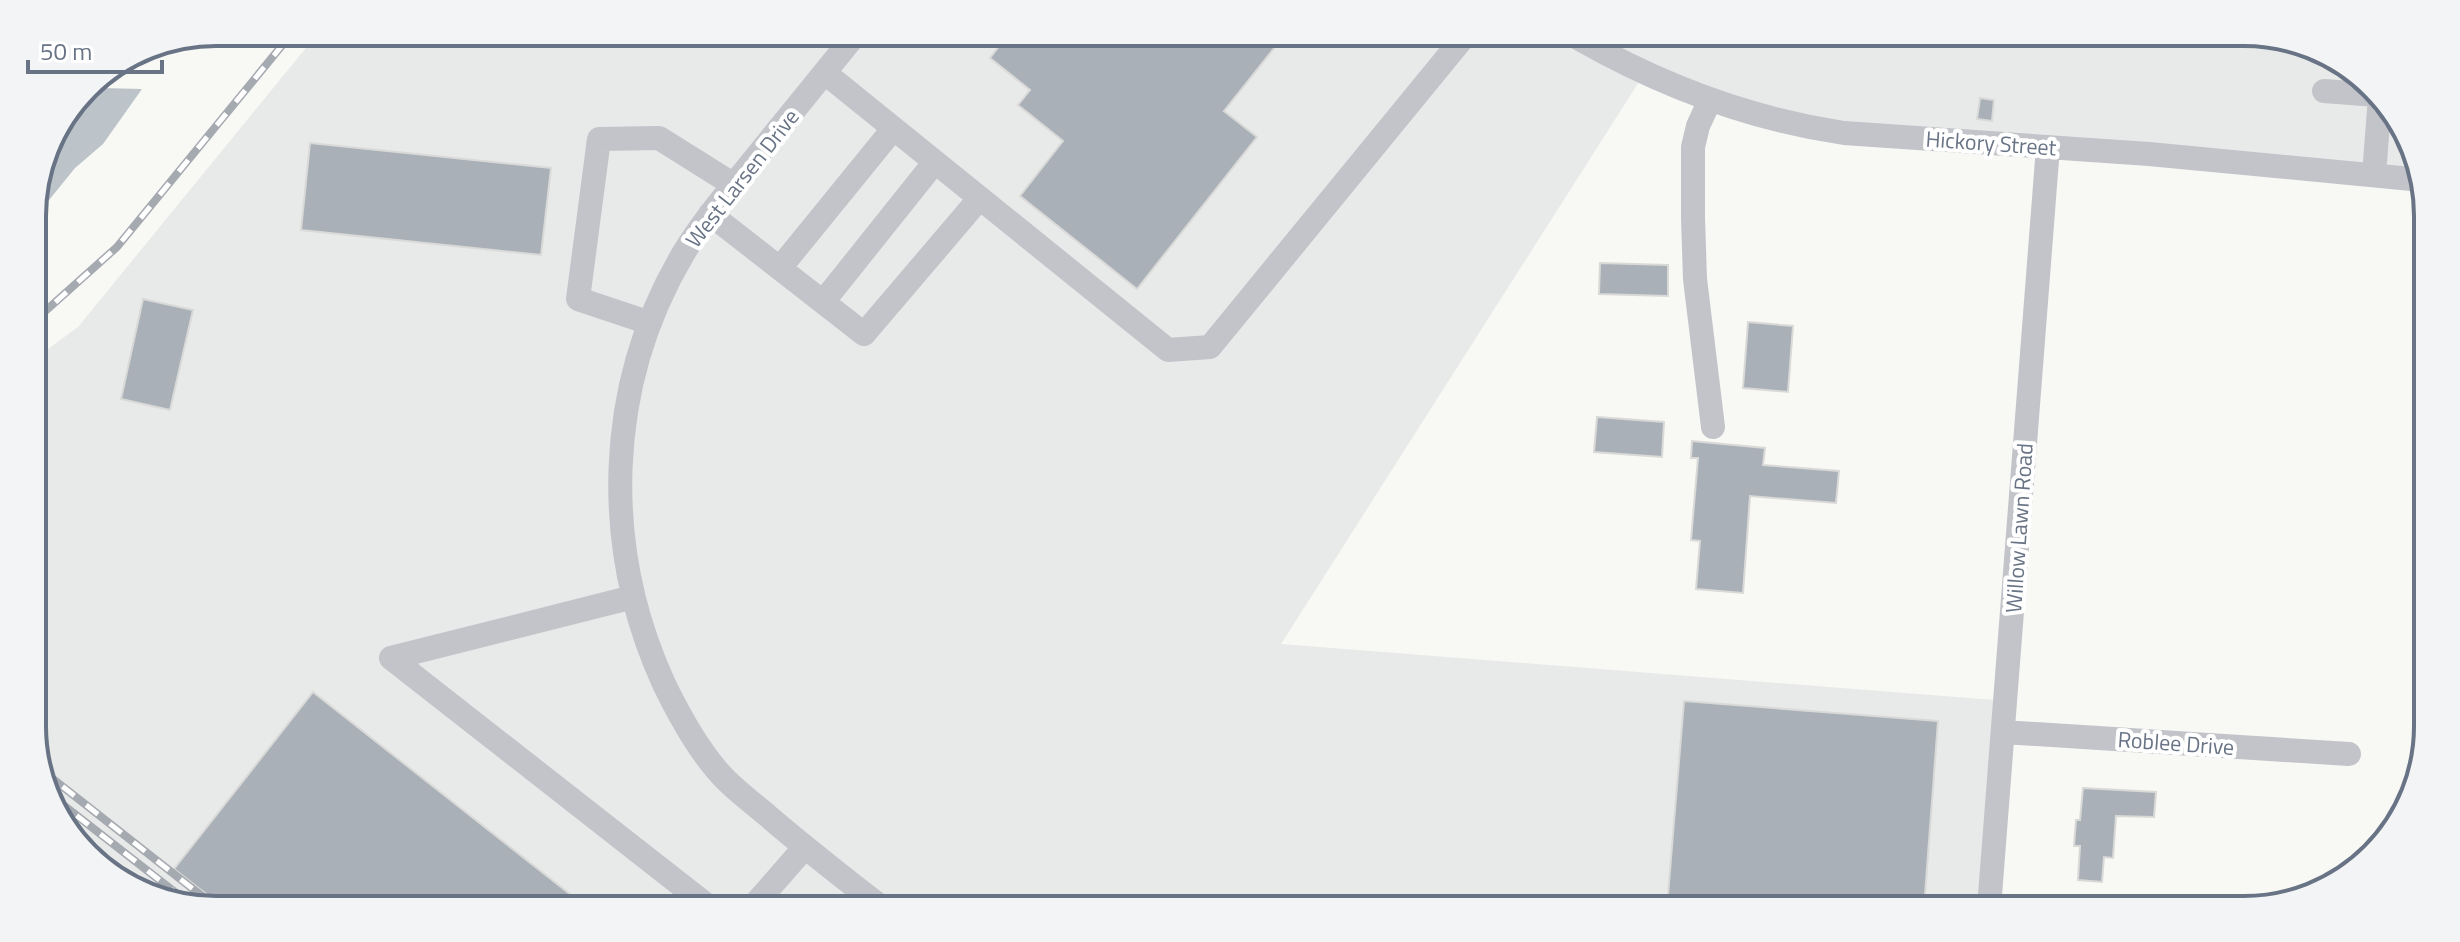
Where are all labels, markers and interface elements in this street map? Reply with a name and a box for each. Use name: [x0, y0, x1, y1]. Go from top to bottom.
scale bar: [28, 24, 162, 74]
text: 50 m: [40, 33, 92, 69]
street label: West Larsen Drive: [677, 101, 807, 255]
street label: Hickory Street: [1925, 121, 2058, 165]
street label: Willow Lawn Road: [1996, 442, 2042, 614]
street label: Roblee Drive: [2117, 722, 2235, 764]

